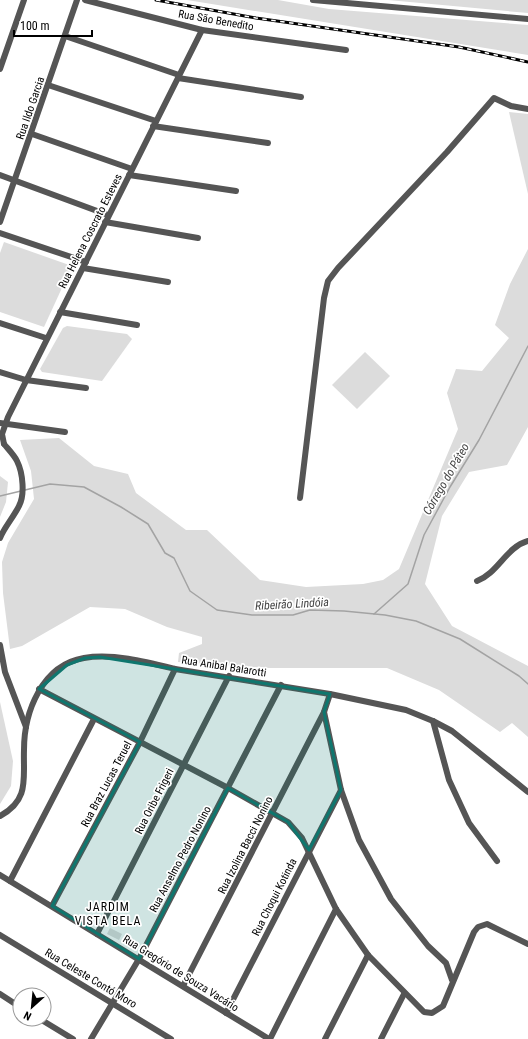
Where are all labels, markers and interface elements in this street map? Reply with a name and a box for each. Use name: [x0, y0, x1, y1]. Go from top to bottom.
street label: Rua São Benedito: [177, 7, 255, 34]
scale bar: [14, 12, 92, 38]
text: 100 m: [20, 19, 50, 33]
street label: Rua Ildo Garcia: [14, 75, 47, 141]
street label: Rua Helena Coscrato Esteves: [56, 172, 125, 291]
water label: Córrego do Páteo: [420, 441, 472, 517]
water label: Ribeirão Lindóia: [255, 595, 329, 613]
street label: Rua Anibal Balarotti: [181, 653, 267, 680]
street label: Rua Braz Lucas Teruel: [78, 739, 135, 829]
street label: Rua Oribe Frigeri: [132, 766, 177, 836]
street label: Rua Izolina Bacci Nonino: [215, 794, 276, 896]
street label: Rua Anselmo Pedro Nonino: [147, 803, 214, 915]
street label: Rua Choqui Kotinda: [249, 856, 300, 938]
district label: JARDIM VISTA BELA: [75, 900, 141, 928]
street label: Rua Gregório de Souza Vacário: [120, 932, 241, 1015]
street label: Rua Celeste Contó Moro: [42, 946, 139, 1011]
north arrow: [12, 987, 52, 1027]
text: N: [22, 1008, 34, 1023]

